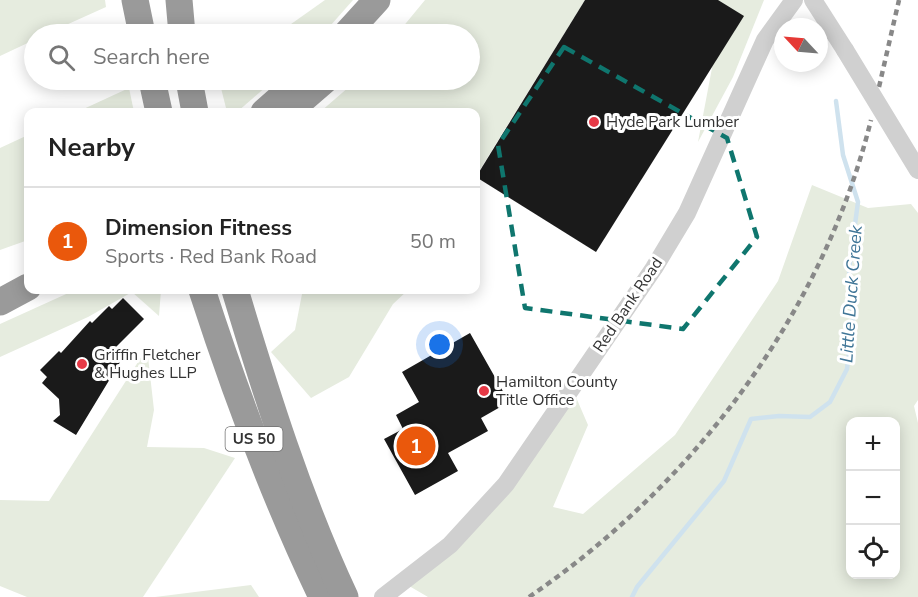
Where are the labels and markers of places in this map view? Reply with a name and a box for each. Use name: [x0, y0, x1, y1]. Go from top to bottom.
place label: Hyde Park Lumber: [606, 111, 739, 133]
marker: Hyde Park Lumber: [587, 115, 601, 129]
place label: Griffin Fletcher & Hughes LLP: [94, 344, 201, 384]
marker: Griffin Fletcher & Hughes LLP: [75, 357, 89, 371]
place label: Hamilton County Title Office: [496, 371, 618, 411]
marker: Hamilton County Title Office: [477, 384, 491, 398]
pin: 1: [396, 424, 436, 468]

